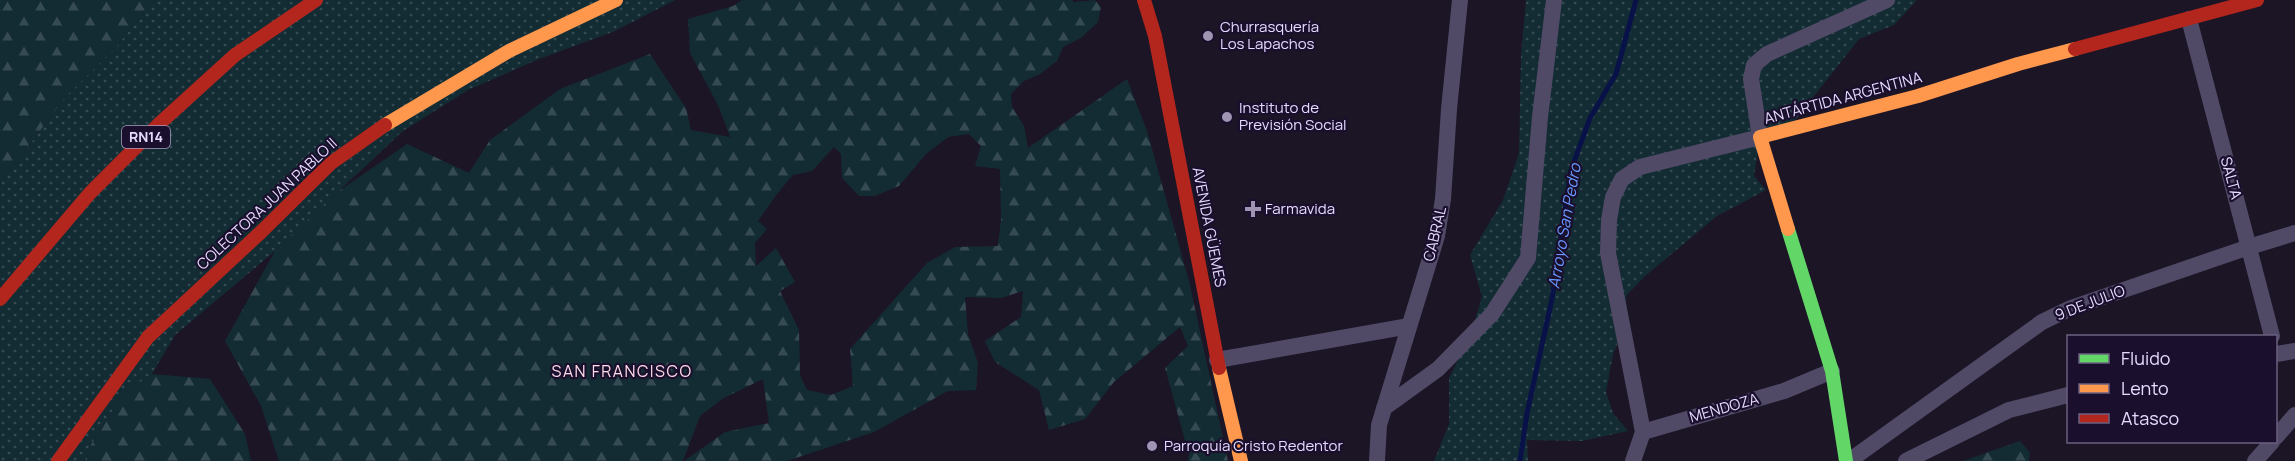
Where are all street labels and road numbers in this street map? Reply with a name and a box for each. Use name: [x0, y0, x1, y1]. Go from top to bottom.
street label: ANTÁRTIDA ARGENTINA: [1762, 66, 1925, 129]
road number: RN14: [122, 126, 170, 148]
street label: COLECTORA JUAN PABLO II: [192, 133, 341, 274]
street label: SALTA: [2216, 154, 2247, 202]
street label: AVENIDA GÜEMES: [1188, 165, 1231, 289]
street label: CABRAL: [1418, 204, 1451, 263]
street label: 9 DE JULIO: [2052, 280, 2128, 325]
street label: MENDOZA: [1687, 387, 1761, 427]

